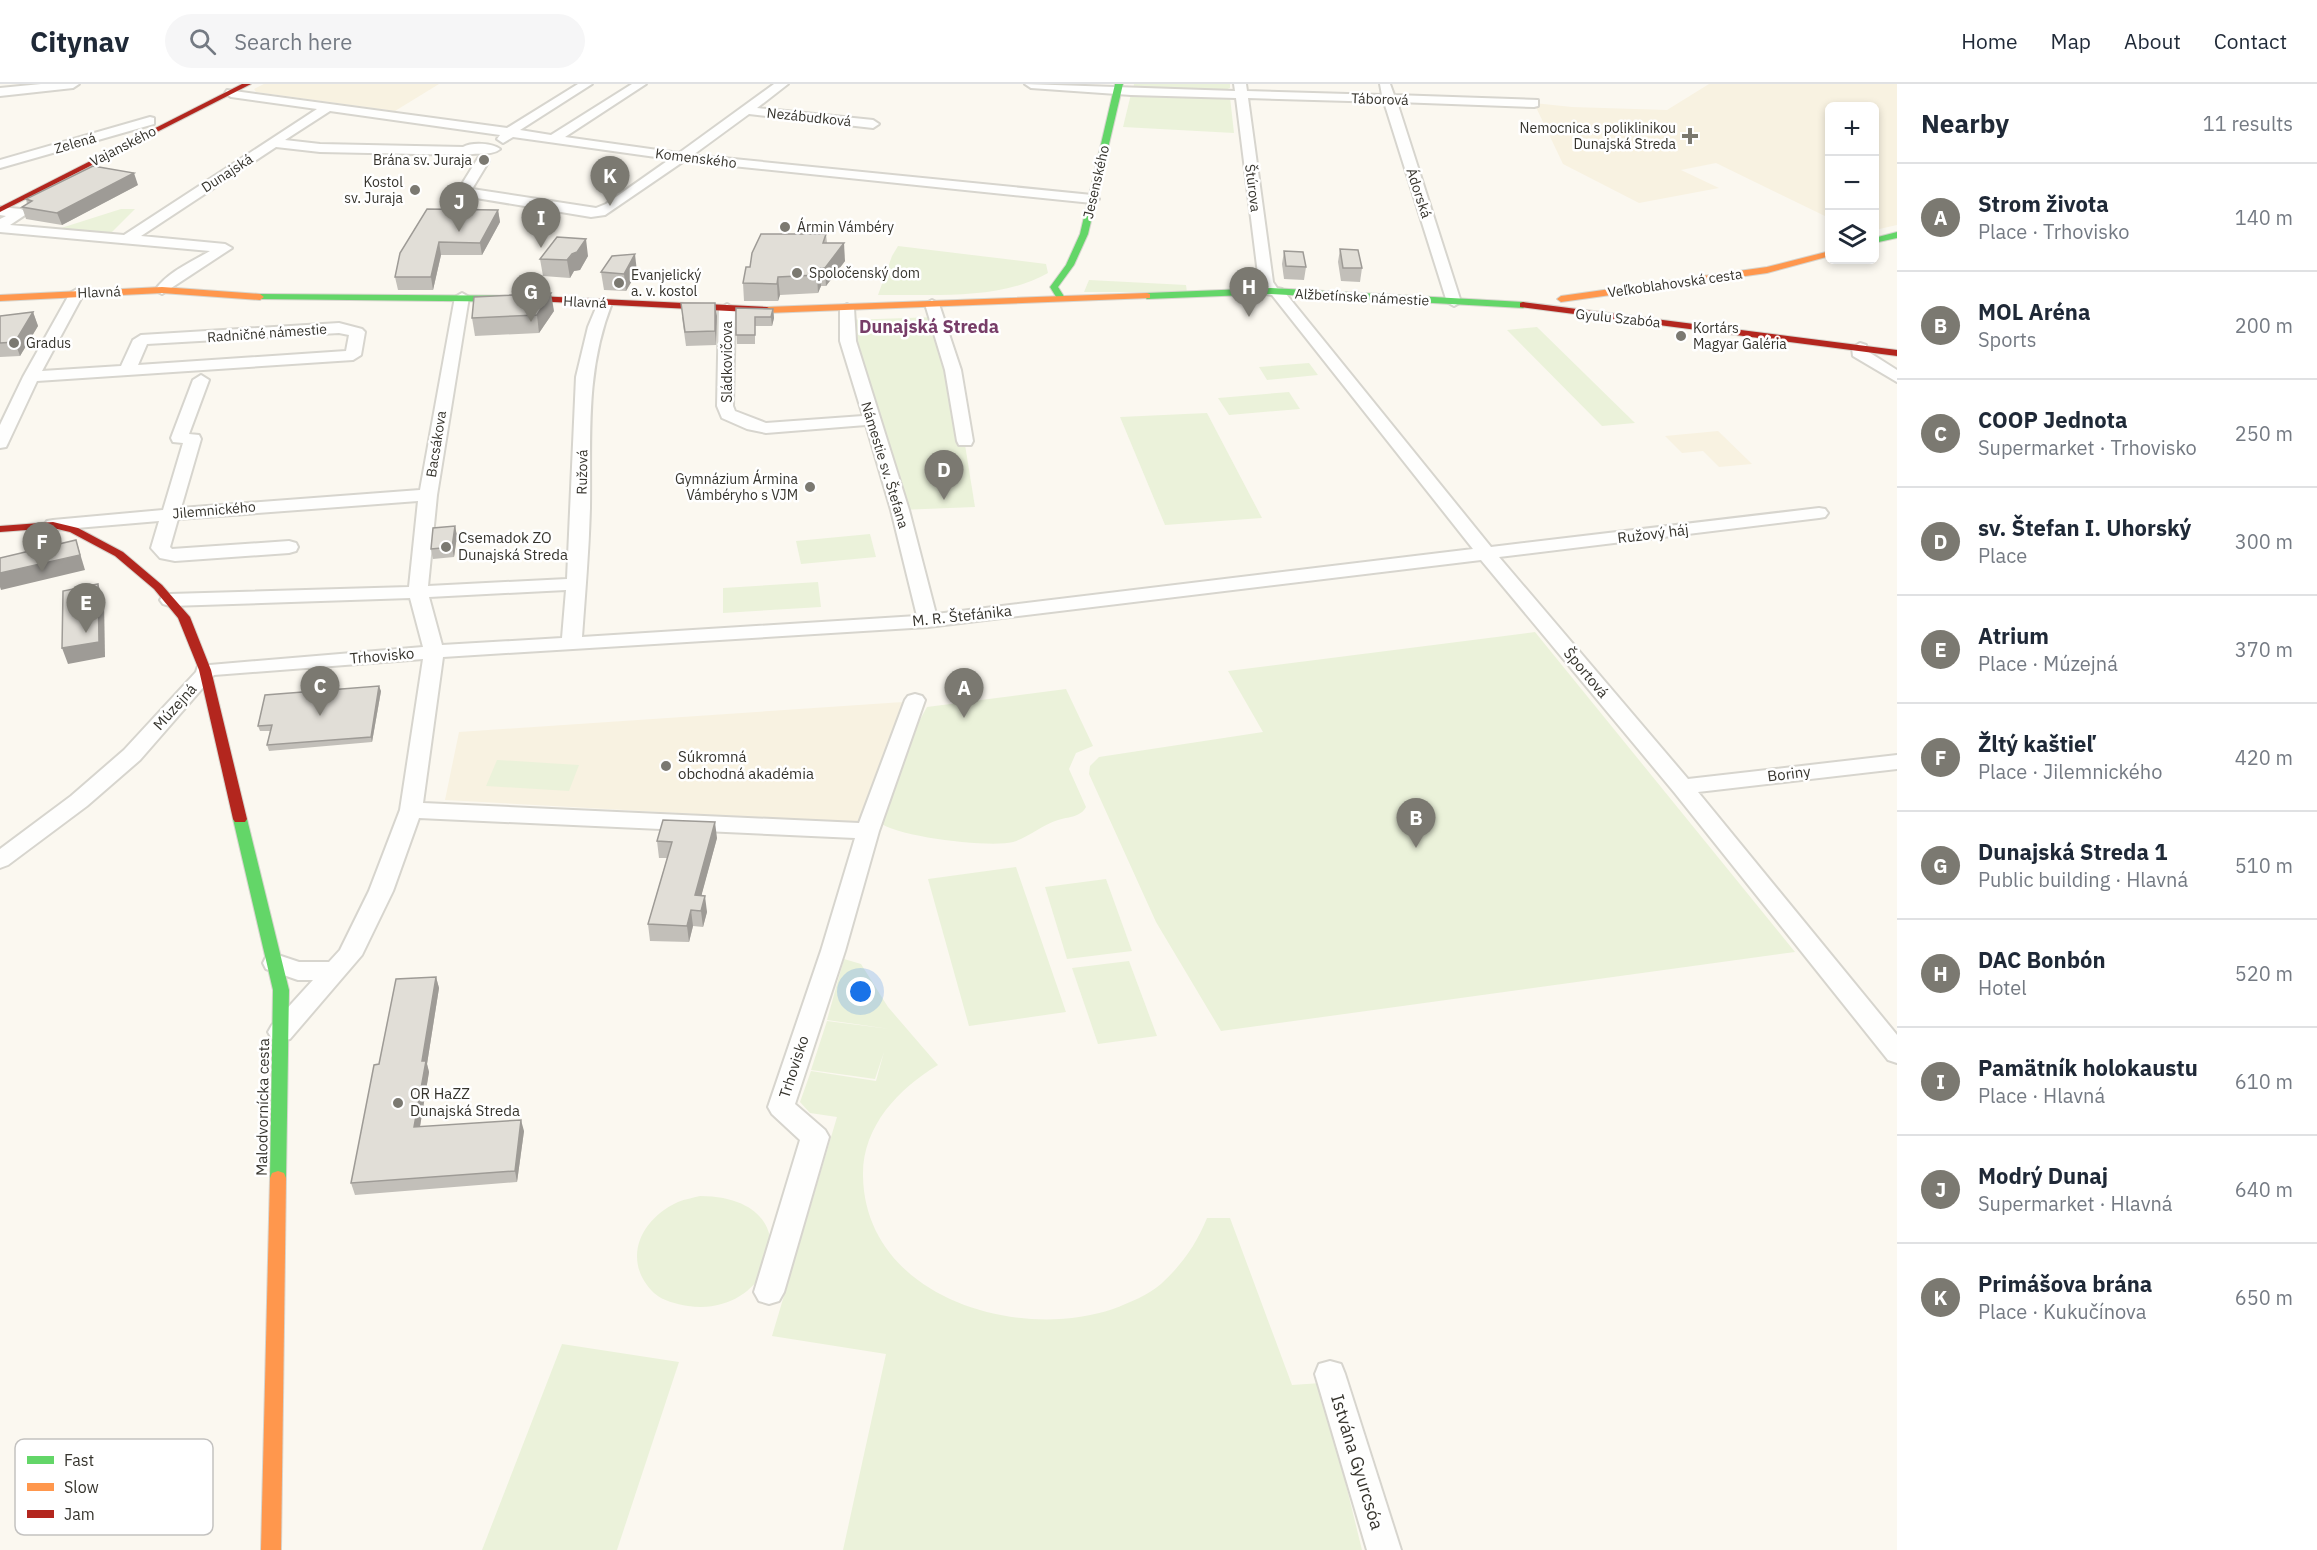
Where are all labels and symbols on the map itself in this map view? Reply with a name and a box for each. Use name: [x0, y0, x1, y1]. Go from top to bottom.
street label: Táborová: [1351, 89, 1410, 109]
street label: Nezábudková: [766, 104, 853, 130]
place label: Nemocnica s poliklinikou Dunajská Streda: [1520, 119, 1677, 153]
street label: Vajanského: [87, 122, 159, 170]
marker: Nemocnica s poliklinikou Dunajská Streda: [1681, 127, 1699, 145]
street label: Zelená: [52, 128, 98, 158]
street label: Jesenského: [1079, 143, 1113, 220]
street label: Komenského: [654, 144, 738, 172]
street label: Dunajská: [198, 149, 257, 196]
place label: Brána sv. Juraja: [373, 151, 473, 169]
marker: Brána sv. Juraja: [477, 153, 491, 167]
pin: K: [590, 156, 630, 206]
street label: Štúrova: [1241, 163, 1266, 213]
street label: Ádorská: [1402, 165, 1437, 221]
place label: Kostol sv. Juraja: [344, 173, 404, 207]
pin: J: [440, 182, 478, 232]
marker: Kostol sv. Juraja: [408, 183, 422, 197]
pin: I: [522, 198, 560, 248]
place label: Ármin Vámbéry: [797, 217, 894, 236]
marker: Ármin Vámbéry: [778, 220, 792, 234]
place label: Spoločenský dom: [809, 264, 920, 282]
street label: Veľkoblahovská cesta: [1607, 265, 1744, 301]
place label: Evanjelický a. v. kostol: [631, 266, 701, 300]
marker: Spoločenský dom: [790, 266, 804, 280]
pin: H: [1230, 268, 1268, 317]
pin: G: [512, 272, 550, 322]
marker: Evanjelický a. v. kostol: [612, 276, 626, 290]
street label: Hlavná: [77, 282, 122, 302]
street label: Alžbetínske námestie: [1294, 284, 1430, 310]
street label: Hlavná: [563, 292, 608, 312]
street label: Gyulu Szabóa: [1575, 305, 1662, 331]
district label: Dunajská Streda: [859, 315, 999, 338]
place label: Kortárs Magyar Galéria: [1693, 319, 1787, 353]
street label: Radničné námestie: [207, 320, 328, 346]
street label: Sládkovičova: [718, 321, 736, 403]
marker: Kortárs Magyar Galéria: [1674, 329, 1688, 343]
place label: Gradus: [26, 334, 71, 352]
marker: Gradus: [7, 336, 21, 350]
street label: Námestie sv. Štefana: [857, 399, 914, 531]
street label: Bacsákova: [422, 409, 450, 479]
street label: Ružová: [573, 449, 591, 495]
pin: D: [924, 450, 964, 500]
place label: Gymnázium Ármina Vámbéryho s VJM: [675, 469, 799, 504]
marker: Gymnázium Ármina Vámbéryho s VJM: [803, 480, 817, 494]
street label: Jilemnického: [172, 497, 257, 523]
street label: Ružový háj: [1616, 520, 1690, 547]
pin: F: [22, 522, 62, 572]
place label: Csemadok ZO Dunajská Streda: [458, 528, 568, 564]
marker: Csemadok ZO Dunajská Streda: [439, 540, 453, 554]
pin: E: [66, 584, 106, 633]
street label: M. R. Štefánika: [911, 601, 1013, 630]
street label: Trhovisko: [349, 643, 415, 668]
street label: Športová: [1560, 644, 1613, 702]
pin: C: [300, 666, 340, 716]
pin: A: [944, 668, 984, 718]
street label: Múzejná: [149, 679, 200, 734]
place label: Súkromná obchodná akadémia: [678, 747, 814, 783]
marker: Súkromná obchodná akadémia: [659, 759, 673, 773]
street label: Boriny: [1766, 761, 1812, 786]
pin: B: [1396, 798, 1436, 848]
your location: [846, 977, 875, 1006]
street label: Trhovisko: [774, 1033, 813, 1101]
street label: Malodvornícka cesta: [252, 1038, 273, 1176]
place label: OR HaZZ Dunajská Streda: [410, 1084, 520, 1120]
marker: OR HaZZ Dunajská Streda: [391, 1096, 405, 1110]
street label: Istvána Gyurcsóa: [1326, 1391, 1389, 1533]
legend: [15, 1439, 213, 1535]
text: Fast: [64, 1450, 94, 1470]
text: Slow: [64, 1477, 99, 1497]
text: Jam: [64, 1504, 95, 1524]

